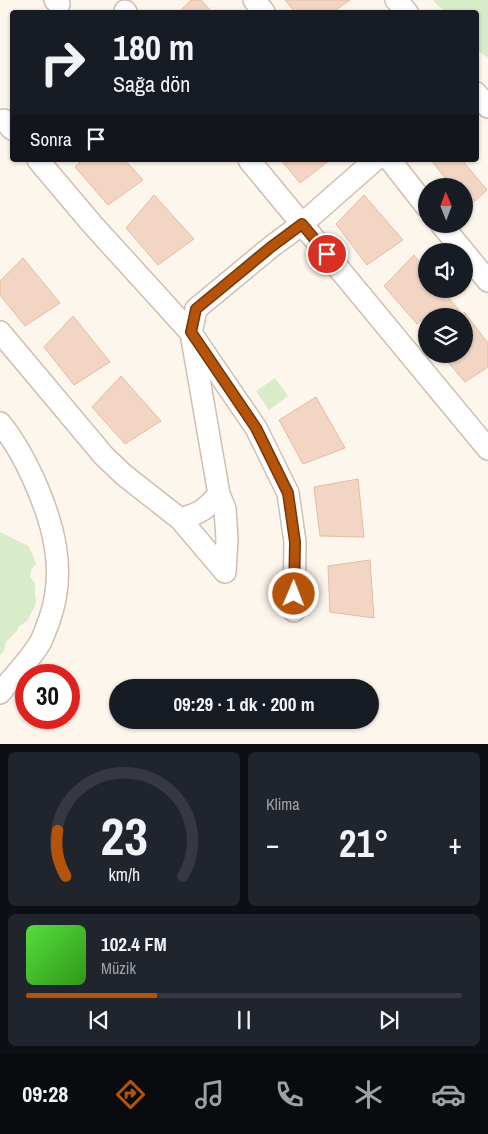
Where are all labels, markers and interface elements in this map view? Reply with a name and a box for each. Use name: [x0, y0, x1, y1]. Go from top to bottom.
text: 180 m: [113, 24, 194, 71]
icon: right: [30, 30, 95, 95]
text: Sağa dön: [113, 69, 190, 99]
icon: arrive: [82, 125, 110, 153]
text: Sonra: [30, 126, 72, 152]
north arrow: [418, 178, 472, 232]
map controls: [418, 178, 473, 363]
pin: [306, 233, 348, 275]
icon: arrive: [313, 240, 341, 268]
button: sound: [418, 243, 473, 298]
button: layers: [418, 308, 473, 363]
position arrow: [267, 567, 319, 619]
speed limit sign: 30: [15, 664, 80, 729]
text: 09:29 · 1 dk · 200 m: [173, 691, 315, 717]
text: Klima: [266, 793, 300, 815]
text: 23: [100, 801, 148, 871]
text: 21°: [339, 818, 389, 869]
text: −: [266, 825, 279, 863]
text: +: [449, 825, 462, 863]
text: km/h: [108, 863, 140, 887]
text: 102.4 FM: [101, 931, 167, 957]
text: Müzik: [101, 957, 136, 979]
icon: previous: [85, 1006, 113, 1034]
icon: pause: [230, 1006, 258, 1034]
icon: next: [375, 1006, 403, 1034]
icon: directions: [113, 1077, 148, 1112]
icon: music: [192, 1077, 227, 1112]
icon: phone: [272, 1077, 307, 1112]
icon: climate: [351, 1077, 386, 1112]
icon: car: [431, 1077, 466, 1112]
text: 09:28: [22, 1079, 68, 1109]

